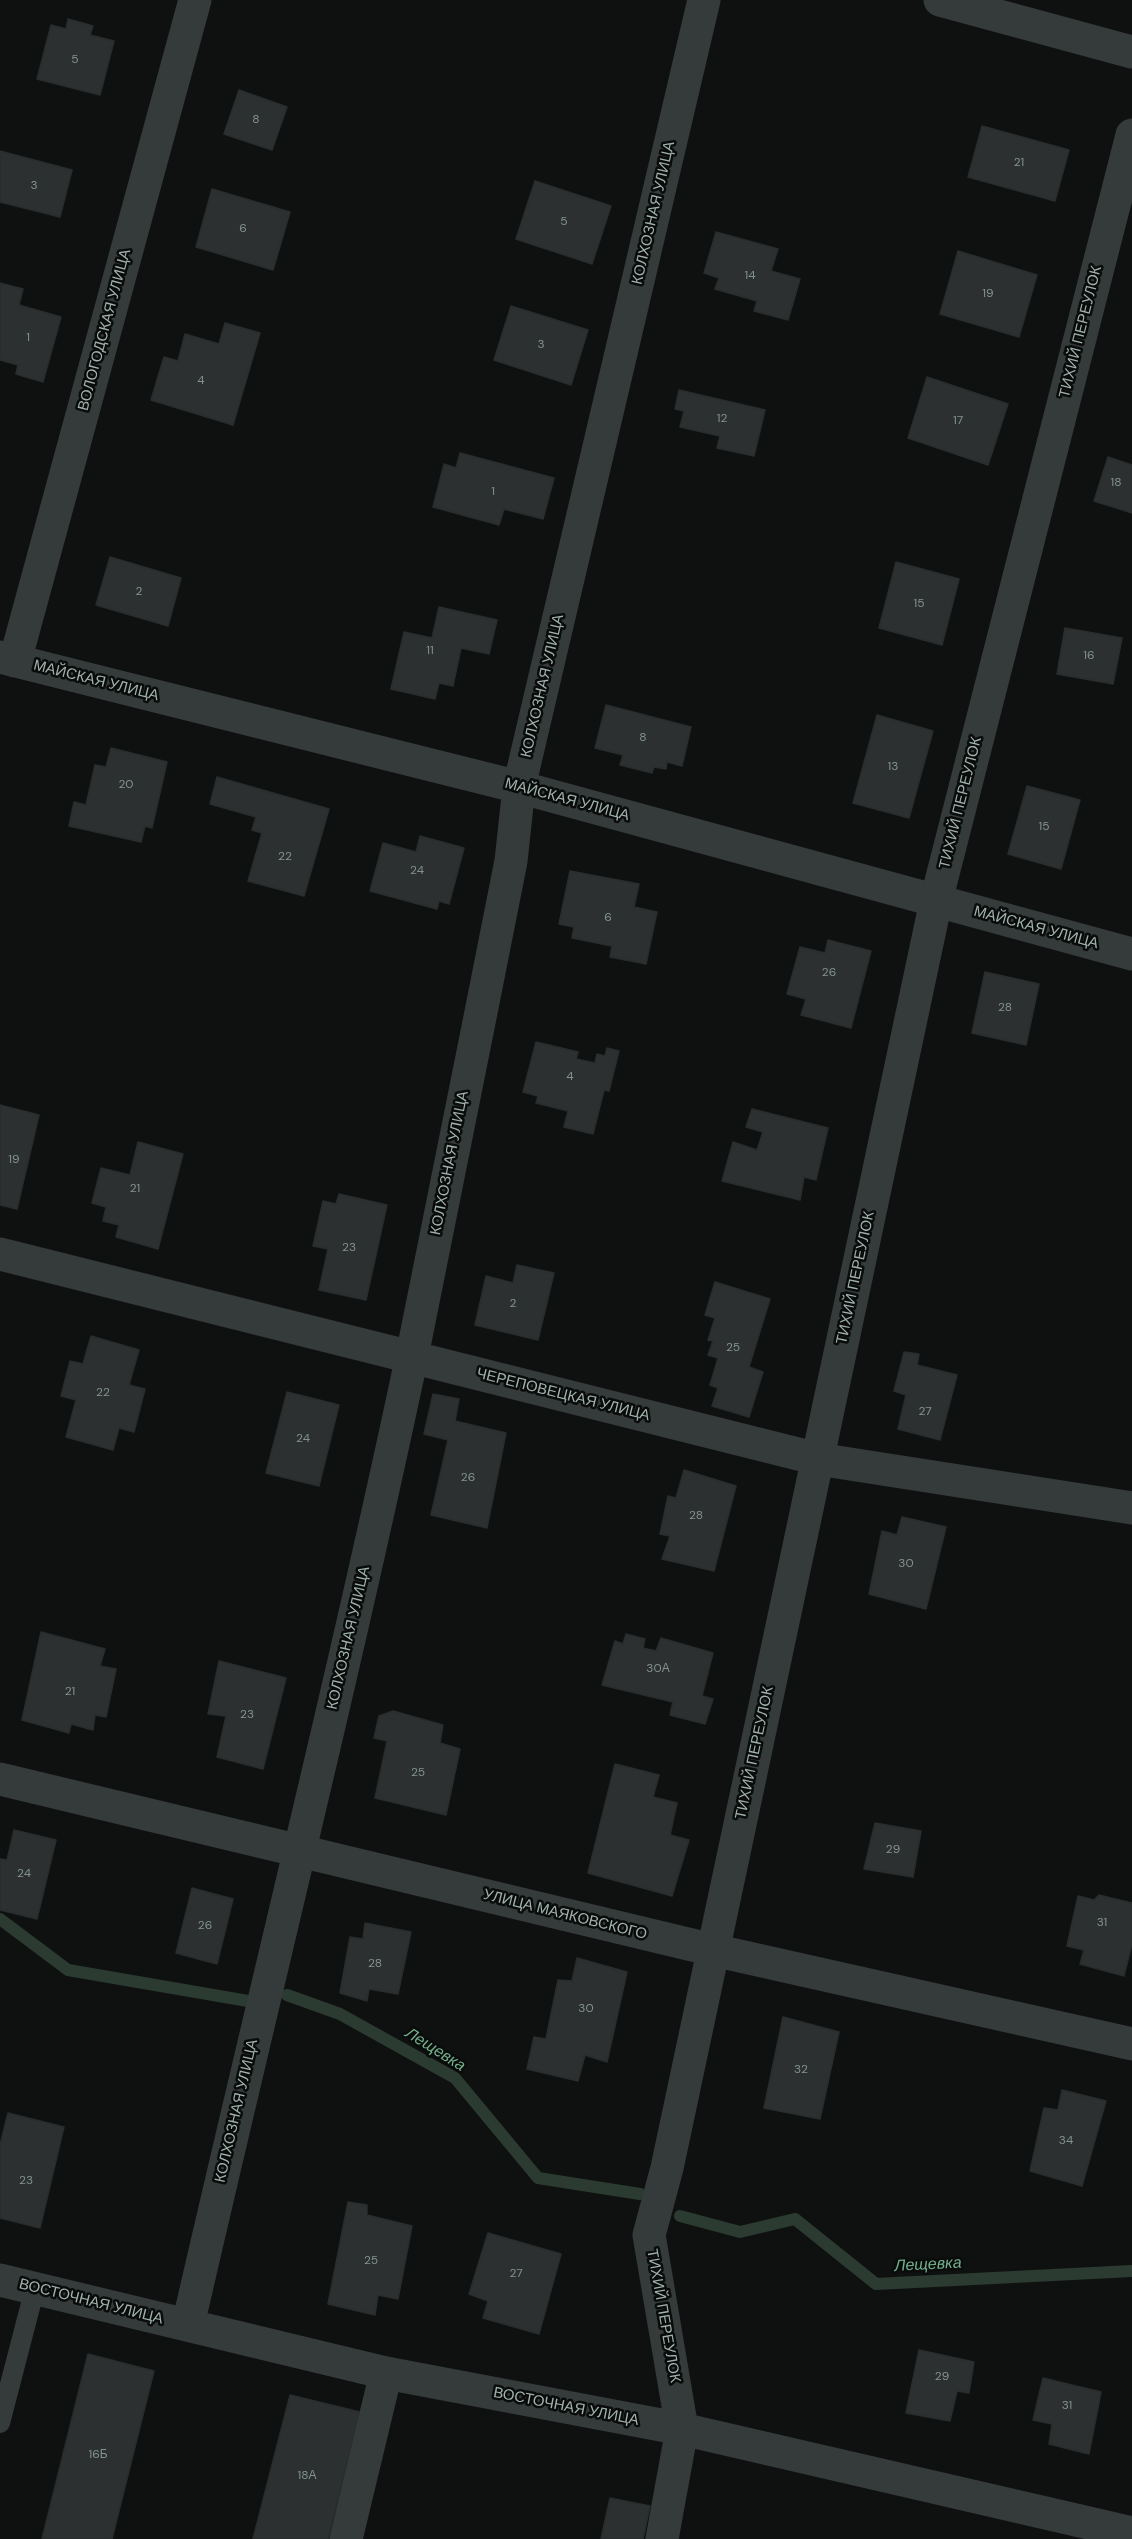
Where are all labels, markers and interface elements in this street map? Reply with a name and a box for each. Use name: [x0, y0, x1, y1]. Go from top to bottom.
house number: 5: [71, 53, 79, 67]
house number: 8: [252, 113, 260, 127]
street label: КОЛХОЗНАЯ УЛИЦА: [629, 140, 679, 286]
house number: 21: [1014, 156, 1024, 170]
house number: 3: [30, 179, 38, 193]
house number: 5: [560, 215, 568, 229]
house number: 6: [239, 222, 247, 236]
street label: ВОЛОГОДСКАЯ УЛИЦА: [75, 247, 135, 413]
street label: ТИХИЙ ПЕРЕУЛОК: [1056, 264, 1106, 400]
house number: 14: [744, 269, 756, 283]
house number: 19: [982, 287, 994, 301]
house number: 1: [26, 331, 30, 345]
house number: 3: [537, 338, 545, 352]
house number: 4: [197, 374, 205, 388]
house number: 12: [717, 412, 727, 426]
house number: 17: [953, 414, 963, 428]
house number: 18: [1110, 476, 1122, 490]
house number: 1: [491, 485, 495, 499]
house number: 2: [136, 585, 142, 599]
house number: 15: [913, 597, 925, 611]
street label: КОЛХОЗНАЯ УЛИЦА: [518, 613, 568, 759]
house number: 11: [426, 644, 434, 658]
house number: 16: [1083, 649, 1095, 663]
street label: МАЙСКАЯ УЛИЦА: [32, 657, 160, 705]
house number: 8: [639, 731, 647, 745]
street label: ТИХИЙ ПЕРЕУЛОК: [936, 735, 986, 871]
house number: 13: [888, 760, 898, 774]
street label: МАЙСКАЯ УЛИЦА: [503, 775, 631, 825]
house number: 20: [119, 778, 133, 792]
house number: 15: [1038, 820, 1050, 834]
house number: 22: [278, 850, 292, 864]
house number: 24: [410, 864, 424, 878]
street label: МАЙСКАЯ УЛИЦА: [972, 903, 1100, 953]
house number: 6: [604, 911, 612, 925]
house number: 26: [822, 966, 836, 980]
house number: 28: [998, 1001, 1012, 1015]
house number: 4: [566, 1070, 574, 1084]
street label: КОЛХОЗНАЯ УЛИЦА: [427, 1089, 473, 1237]
house number: 19: [8, 1153, 20, 1167]
house number: 21: [130, 1182, 140, 1196]
street label: ТИХИЙ ПЕРЕУЛОК: [833, 1210, 879, 1346]
house number: 23: [342, 1241, 356, 1255]
house number: 2: [510, 1297, 516, 1311]
house number: 25: [726, 1341, 740, 1355]
street label: ЧЕРЕПОВЕЦКАЯ УЛИЦА: [475, 1365, 651, 1425]
house number: 22: [96, 1386, 110, 1400]
house number: 27: [918, 1405, 932, 1419]
house number: 24: [296, 1432, 310, 1446]
house number: 26: [461, 1471, 475, 1485]
house number: 28: [689, 1509, 703, 1523]
house number: 30: [898, 1557, 914, 1571]
street label: КОЛХОЗНАЯ УЛИЦА: [324, 1565, 374, 1711]
house number: 30А: [646, 1662, 670, 1676]
house number: 21: [65, 1685, 75, 1699]
street label: ТИХИЙ ПЕРЕУЛОК: [732, 1685, 778, 1821]
house number: 23: [240, 1708, 254, 1722]
house number: 25: [411, 1766, 425, 1780]
house number: 29: [886, 1843, 900, 1857]
house number: 24: [17, 1867, 31, 1881]
street label: УЛИЦА МАЯКОВСКОГО: [481, 1886, 649, 1944]
house number: 31: [1097, 1916, 1107, 1930]
house number: 26: [198, 1919, 212, 1933]
house number: 28: [368, 1957, 382, 1971]
house number: 30: [578, 2002, 594, 2016]
water label: Лещевка: [401, 2024, 469, 2076]
street label: КОЛХОЗНАЯ УЛИЦА: [212, 2038, 262, 2184]
house number: 32: [794, 2063, 808, 2077]
house number: 34: [1059, 2134, 1073, 2148]
house number: 23: [19, 2174, 33, 2188]
street label: ТИХИЙ ПЕРЕУЛОК: [642, 2248, 684, 2384]
house number: 25: [364, 2254, 378, 2268]
water label: Лещевка: [894, 2254, 962, 2276]
house number: 27: [509, 2267, 523, 2281]
street label: ВОСТОЧНАЯ УЛИЦА: [17, 2275, 165, 2329]
house number: 29: [935, 2370, 949, 2384]
street label: ВОСТОЧНАЯ УЛИЦА: [492, 2384, 640, 2430]
house number: 31: [1062, 2399, 1072, 2413]
house number: 16Б: [88, 2448, 108, 2462]
house number: 18А: [297, 2469, 317, 2483]

